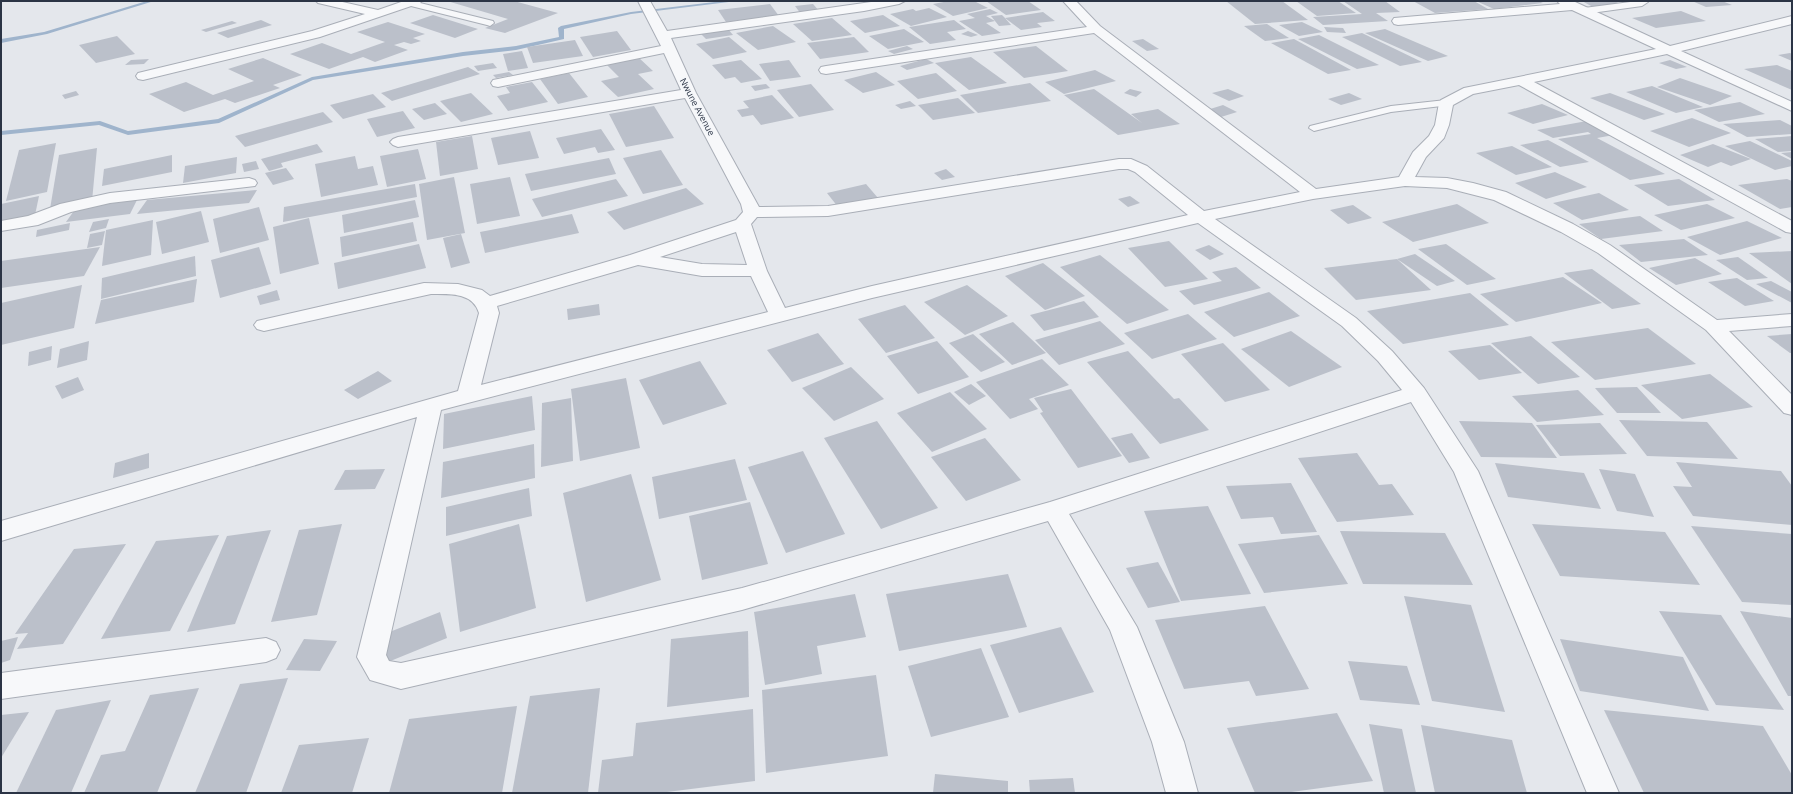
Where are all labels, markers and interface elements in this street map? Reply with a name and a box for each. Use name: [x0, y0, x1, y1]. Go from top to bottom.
street label: Nwune Avenue: [677, 76, 718, 138]

